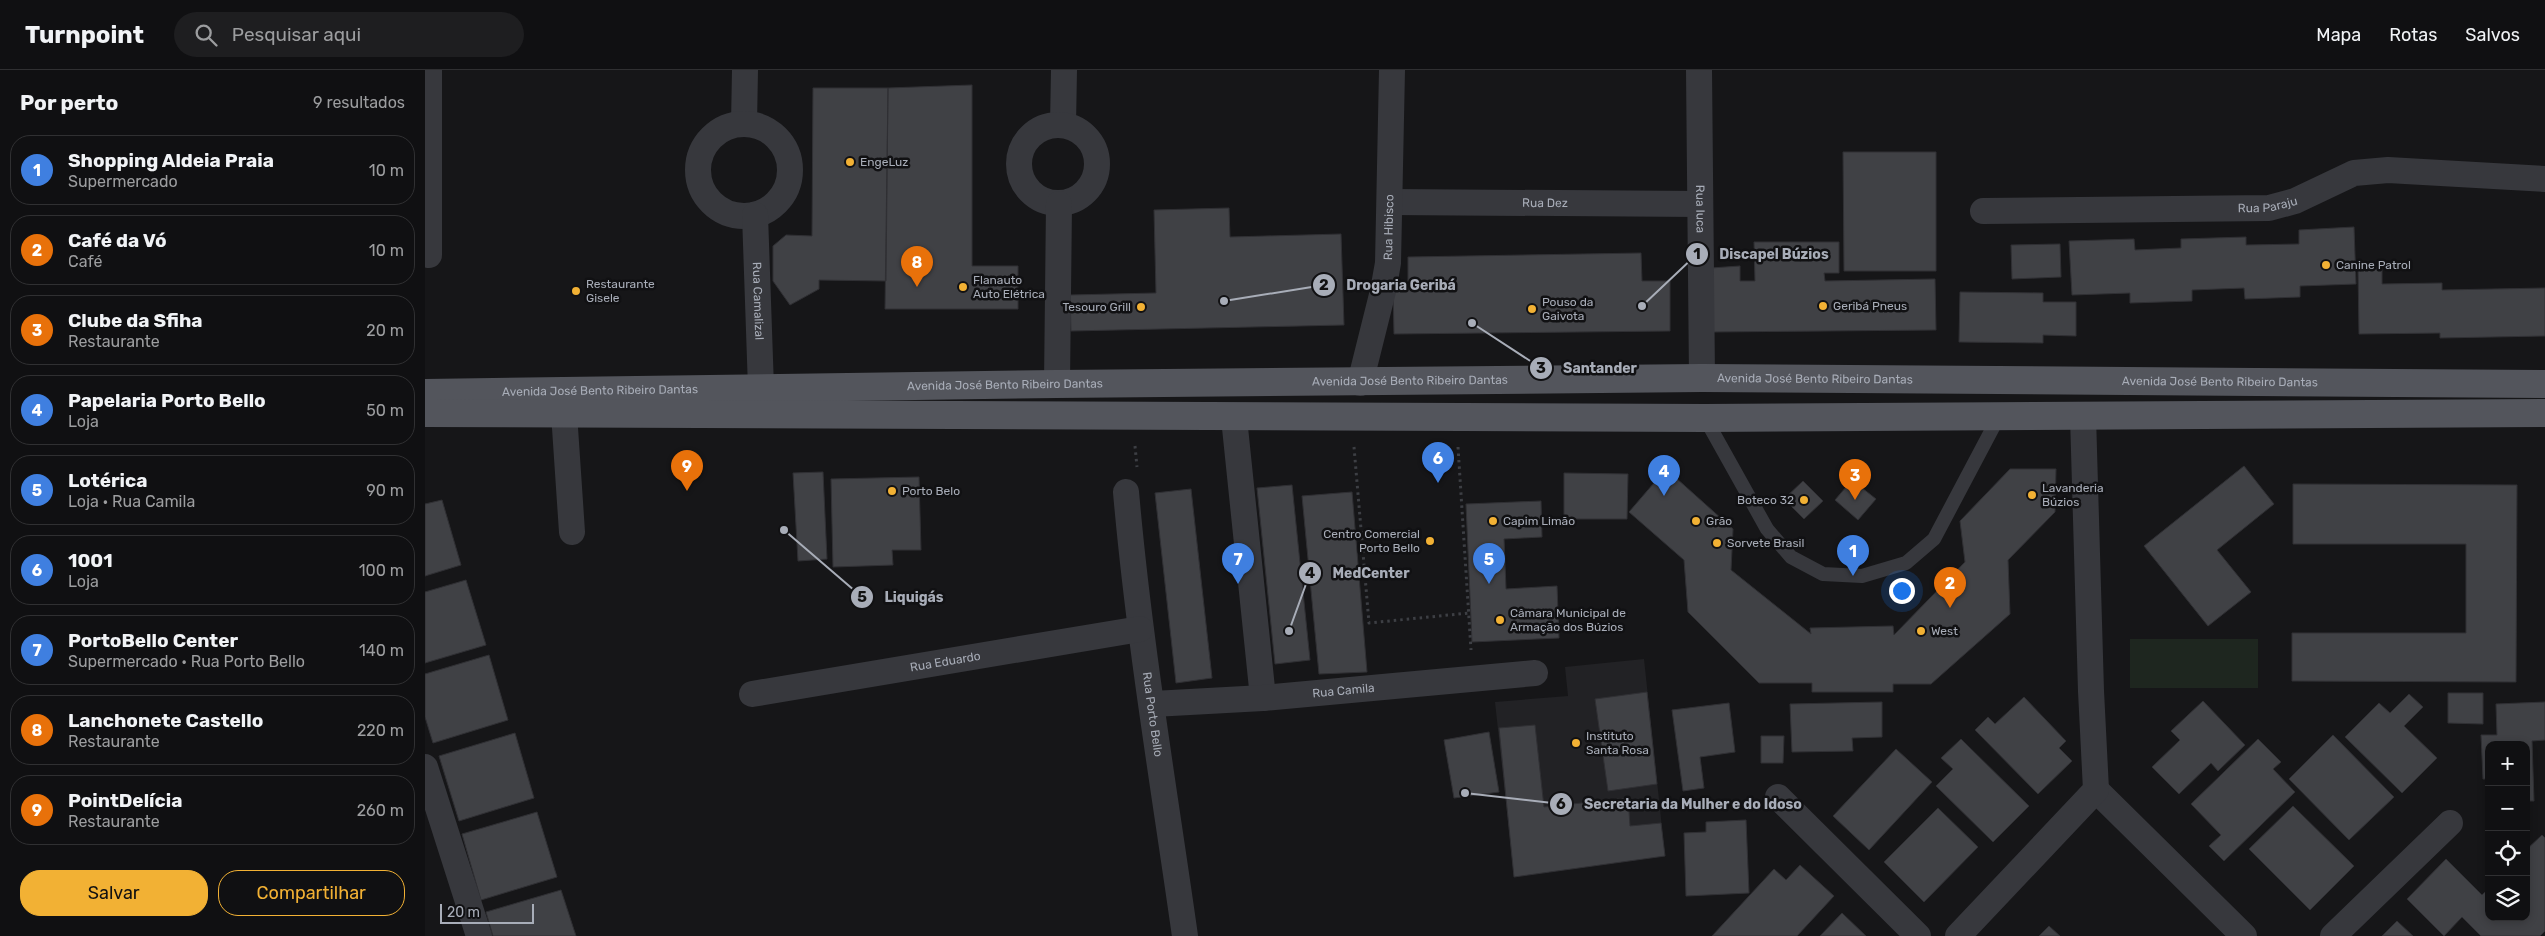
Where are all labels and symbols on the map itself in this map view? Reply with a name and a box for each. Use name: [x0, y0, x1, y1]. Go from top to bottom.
place label: EngeLuz: [860, 155, 908, 169]
marker: EngeLuz: [844, 156, 856, 168]
street label: Rua Iuca: [1693, 185, 1708, 233]
street label: Rua Hibisco: [1381, 194, 1396, 260]
street label: Rua Paraju: [2238, 194, 2299, 215]
street label: Rua Dez: [1522, 196, 1568, 210]
callout: Discapel Búzios: [1685, 240, 1839, 269]
text: 1: [1693, 245, 1701, 263]
pin: 8: [901, 246, 933, 287]
text: Discapel Búzios: [1719, 246, 1829, 263]
place label: Canine Patrol: [2336, 258, 2411, 272]
marker: Canine Patrol: [2320, 259, 2332, 271]
street label: Rua Camalizal: [750, 262, 766, 340]
callout: Drogaria Geribá: [1312, 271, 1466, 300]
place label: Flanauto Auto Elétrica: [973, 273, 1045, 301]
text: 2: [1319, 276, 1329, 294]
place label: Restaurante Gisele: [586, 277, 655, 305]
text: Drogaria Geribá: [1346, 277, 1456, 294]
marker: Flanauto Auto Elétrica: [957, 281, 969, 293]
marker: Restaurante Gisele: [570, 285, 582, 297]
place label: Pouso da Gaivota: [1542, 295, 1593, 323]
place label: Geribá Pneus: [1833, 299, 1907, 313]
place label: Tesouro Grill: [1063, 300, 1131, 314]
marker: Geribá Pneus: [1817, 300, 1829, 312]
marker: Tesouro Grill: [1135, 301, 1147, 313]
marker: Pouso da Gaivota: [1526, 303, 1538, 315]
callout: Santander: [1528, 354, 1647, 383]
text: 3: [1536, 359, 1546, 377]
text: Santander: [1563, 360, 1638, 377]
street label: Avenida José Bento Ribeiro Dantas: [1717, 371, 1913, 387]
street label: Avenida José Bento Ribeiro Dantas: [1312, 373, 1508, 389]
street label: Avenida José Bento Ribeiro Dantas: [2122, 374, 2318, 389]
street label: Avenida José Bento Ribeiro Dantas: [907, 377, 1103, 393]
street label: Avenida José Bento Ribeiro Dantas: [502, 382, 698, 399]
pin: 6: [1422, 442, 1454, 483]
pin: 9: [671, 450, 703, 491]
pin: 4: [1648, 455, 1680, 496]
pin: 3: [1839, 459, 1871, 500]
place label: Lavanderia Búzios: [2042, 481, 2104, 509]
place label: Porto Belo: [902, 484, 960, 498]
marker: Porto Belo: [886, 485, 898, 497]
marker: Lavanderia Búzios: [2026, 489, 2038, 501]
place label: Boteco 32: [1737, 493, 1794, 507]
marker: Boteco 32: [1798, 494, 1810, 506]
place label: Capim Limão: [1503, 514, 1575, 528]
place label: Grão: [1706, 514, 1732, 528]
marker: Capim Limão: [1487, 515, 1499, 527]
marker: Grão: [1690, 515, 1702, 527]
place label: Centro Comercial Porto Bello: [1323, 527, 1420, 555]
marker: Centro Comercial Porto Bello: [1424, 535, 1436, 547]
pin: 1: [1837, 535, 1869, 576]
place label: Sorvete Brasil: [1727, 536, 1804, 550]
marker: Sorvete Brasil: [1711, 537, 1723, 549]
pin: 7: [1222, 543, 1254, 584]
pin: 5: [1473, 543, 1505, 584]
callout: MedCenter: [1297, 558, 1419, 587]
text: 4: [1305, 564, 1315, 582]
text: MedCenter: [1332, 565, 1410, 582]
pin: 2: [1934, 567, 1966, 608]
your location: [1889, 578, 1915, 604]
callout: Liquigás: [849, 583, 953, 612]
text: 5: [857, 588, 867, 606]
text: Liquigás: [884, 589, 944, 606]
place label: Câmara Municipal de Armação dos Búzios: [1510, 606, 1626, 634]
marker: Câmara Municipal de Armação dos Búzios: [1494, 614, 1506, 626]
place label: West: [1931, 624, 1958, 638]
marker: West: [1915, 625, 1927, 637]
street label: Rua Eduardo: [909, 649, 982, 674]
street label: Rua Porto Bello: [1140, 671, 1166, 758]
street label: Rua Camila: [1312, 681, 1375, 700]
place label: Instituto Santa Rosa: [1586, 729, 1649, 757]
marker: Instituto Santa Rosa: [1570, 737, 1582, 749]
callout: Secretaria da Mulher e do Idoso: [1549, 789, 1812, 818]
text: 6: [1556, 795, 1566, 813]
text: Secretaria da Mulher e do Idoso: [1584, 796, 1802, 813]
scale bar: [440, 901, 534, 924]

